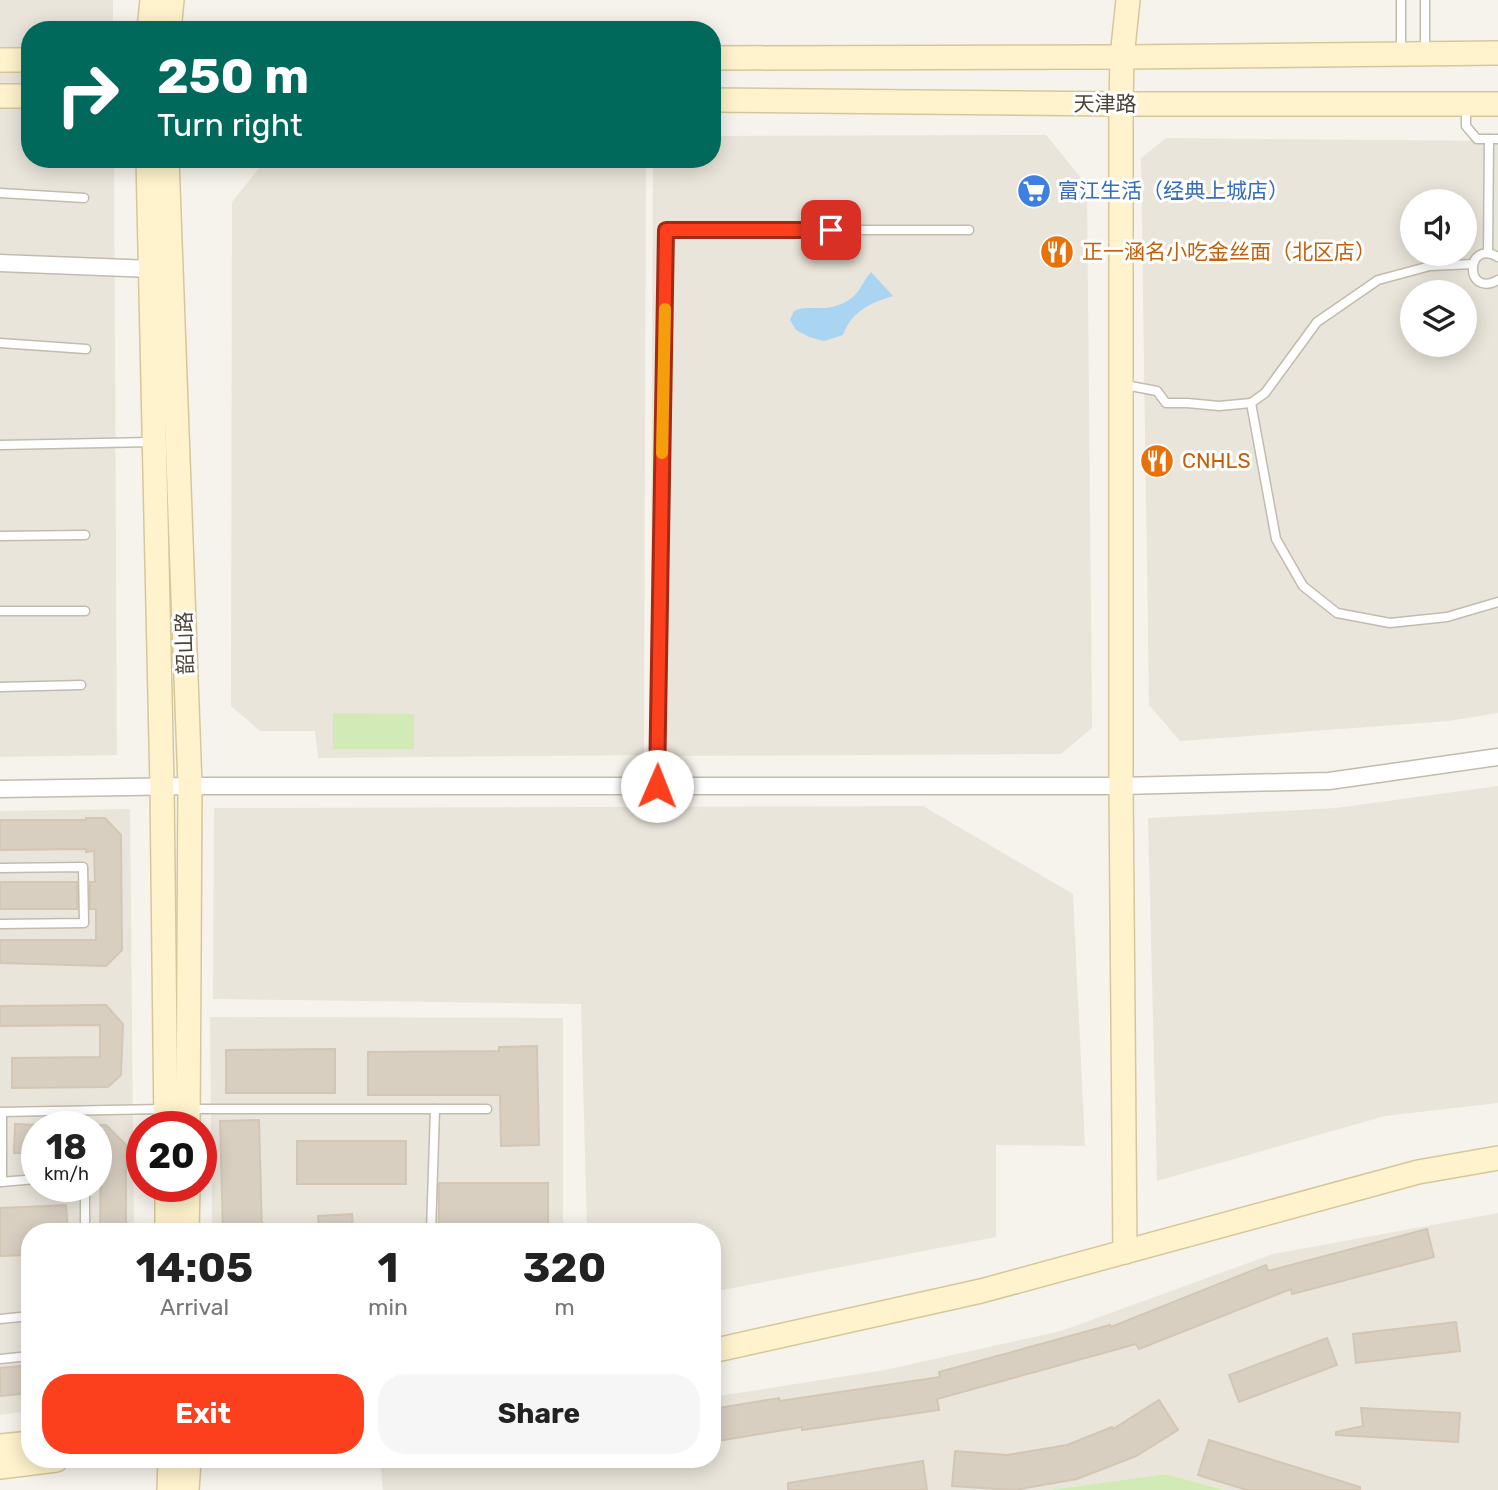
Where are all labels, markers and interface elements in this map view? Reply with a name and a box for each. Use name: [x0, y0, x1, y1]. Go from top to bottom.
text: 250 m: [157, 47, 309, 105]
icon: right: [42, 49, 133, 140]
street label: 天津路: [1074, 91, 1137, 116]
text: Turn right: [157, 106, 302, 144]
supermarket icon: 富江生活（经典上城店）: [1015, 172, 1053, 210]
place label: 富江生活（经典上城店）: [1058, 178, 1289, 203]
map controls: [1400, 189, 1477, 357]
button: sound: [1400, 189, 1477, 266]
pin: [801, 200, 861, 260]
icon: arrive: [812, 211, 850, 249]
restaurant icon: 正一涵名小吃金丝面（北区店）: [1038, 233, 1076, 271]
place label: 正一涵名小吃金丝面（北区店）: [1082, 239, 1376, 264]
button: layers: [1400, 280, 1477, 357]
restaurant icon: CNHLS: [1138, 442, 1176, 480]
place label: CNHLS: [1182, 448, 1250, 473]
street label: 韶山路: [171, 611, 198, 675]
position arrow: [620, 749, 694, 823]
speed limit sign: 20: [126, 1111, 217, 1202]
text: 18: [46, 1126, 87, 1168]
text: km/h: [44, 1163, 89, 1185]
text: 14:05: [136, 1243, 253, 1293]
text: 1: [378, 1243, 398, 1293]
text: 320: [523, 1243, 606, 1293]
text: Arrival: [160, 1293, 229, 1321]
text: min: [368, 1293, 408, 1321]
text: m: [554, 1293, 575, 1321]
button: Exit: [42, 1374, 364, 1454]
button: Share: [378, 1374, 700, 1454]

